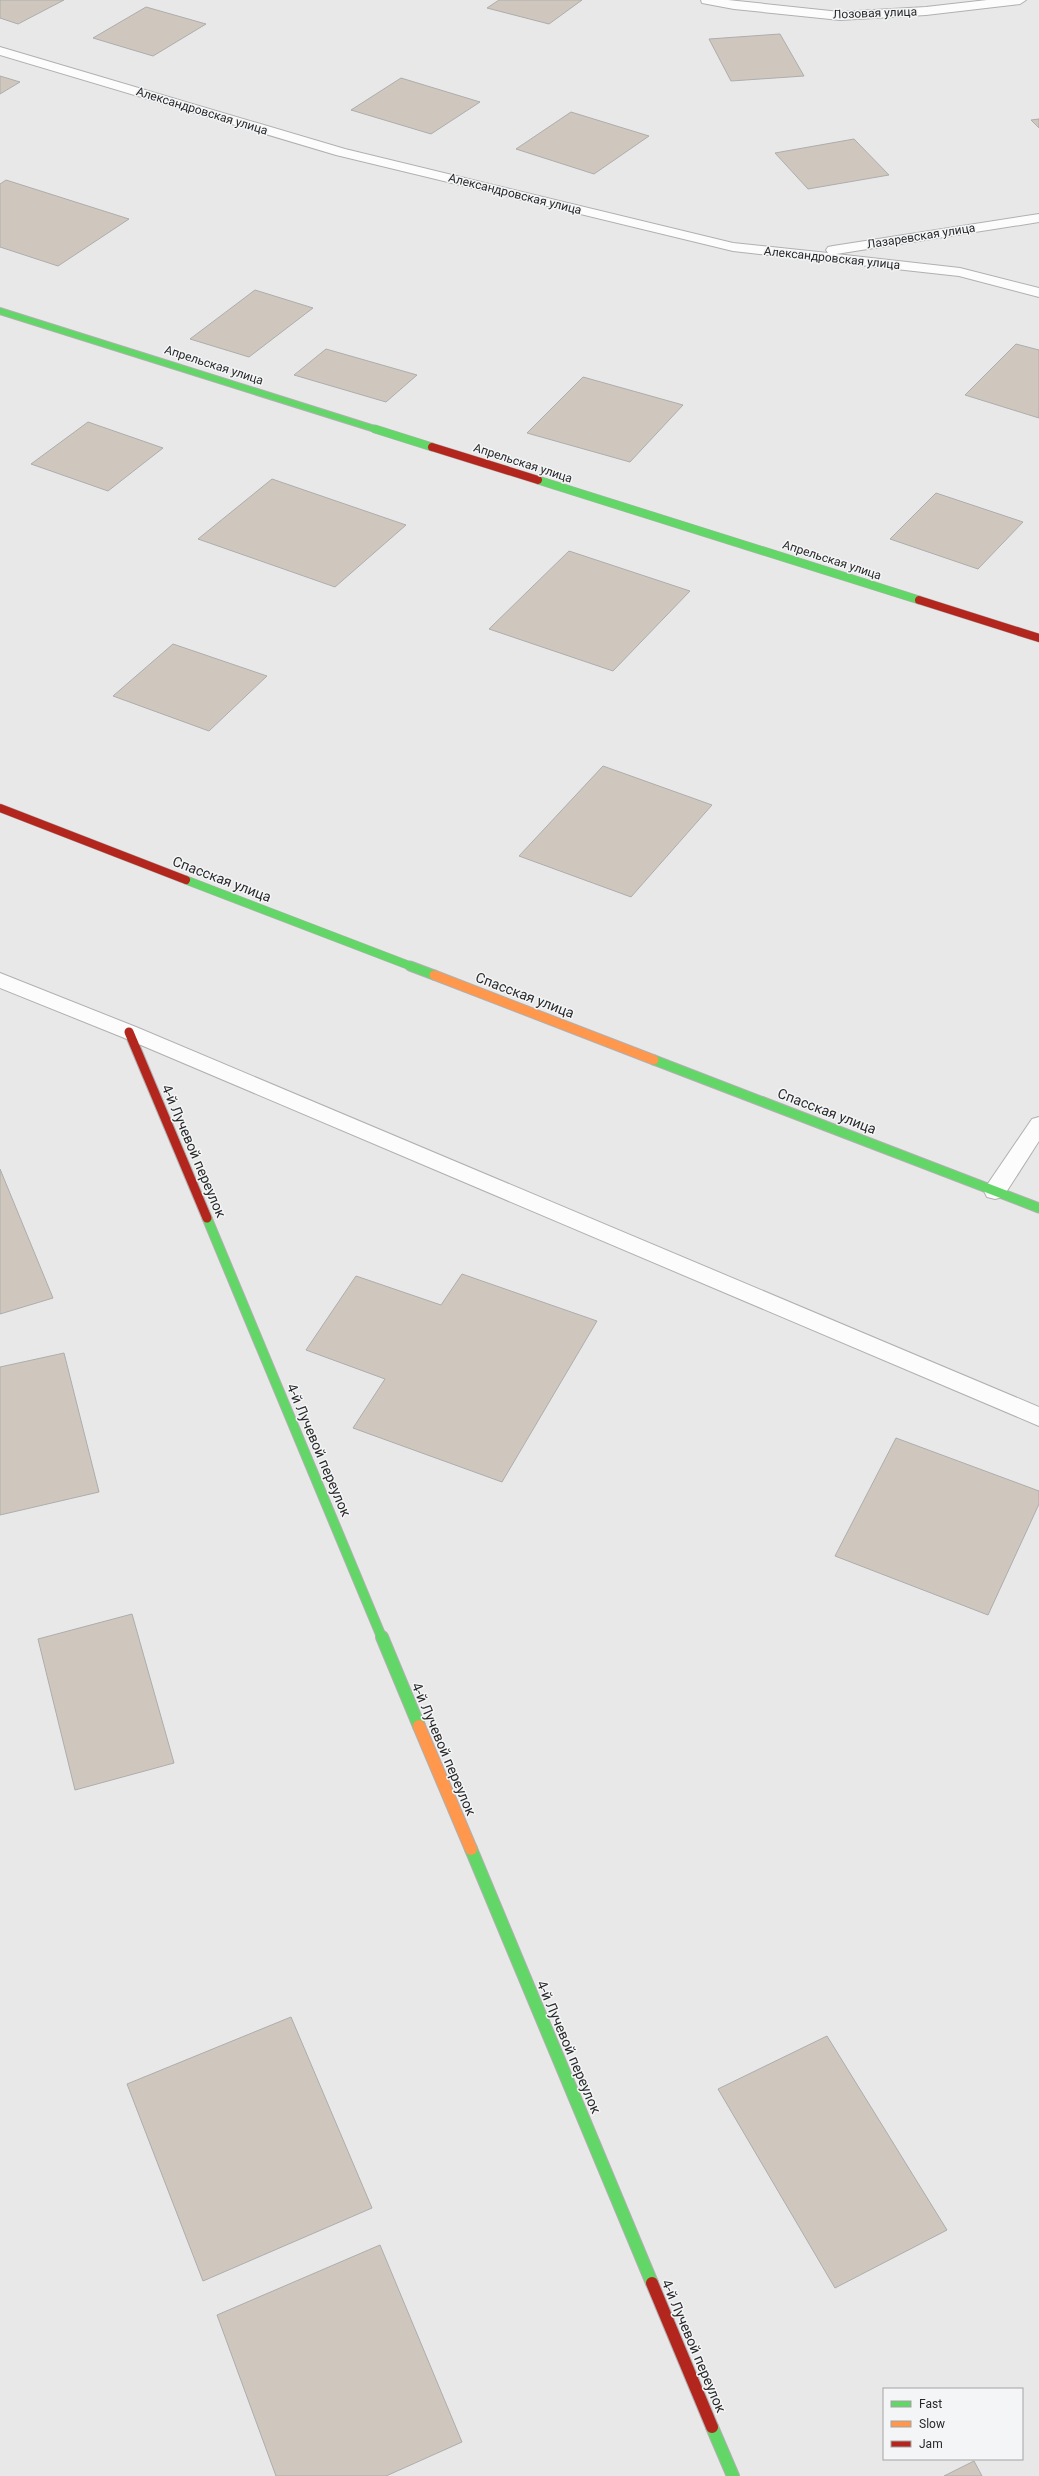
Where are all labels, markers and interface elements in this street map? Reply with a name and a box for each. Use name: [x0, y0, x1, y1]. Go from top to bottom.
street label: Лозовая улица: [833, 5, 917, 21]
street label: Александровская улица: [135, 84, 269, 138]
street label: Александровская улица: [447, 171, 583, 217]
street label: Лазаревская улица: [866, 221, 976, 251]
street label: Александровская улица: [763, 244, 901, 272]
street label: Апрельская улица: [163, 342, 265, 388]
street label: Апрельская улица: [472, 440, 574, 486]
street label: Апрельская улица: [781, 537, 883, 583]
street label: Спасская улица: [170, 853, 274, 905]
street label: Спасская улица: [473, 969, 577, 1021]
street label: 4-й Лучевой переулок: [159, 1082, 229, 1220]
street label: Спасская улица: [775, 1085, 879, 1137]
street label: 4-й Лучевой переулок: [284, 1381, 354, 1519]
street label: 4-й Лучевой переулок: [409, 1680, 479, 1818]
street label: 4-й Лучевой переулок: [534, 1978, 604, 2116]
street label: 4-й Лучевой переулок: [659, 2277, 729, 2415]
legend: [883, 2388, 1023, 2460]
text: Fast: [919, 2397, 942, 2411]
text: Slow: [919, 2417, 945, 2431]
text: Jam: [919, 2437, 943, 2451]

